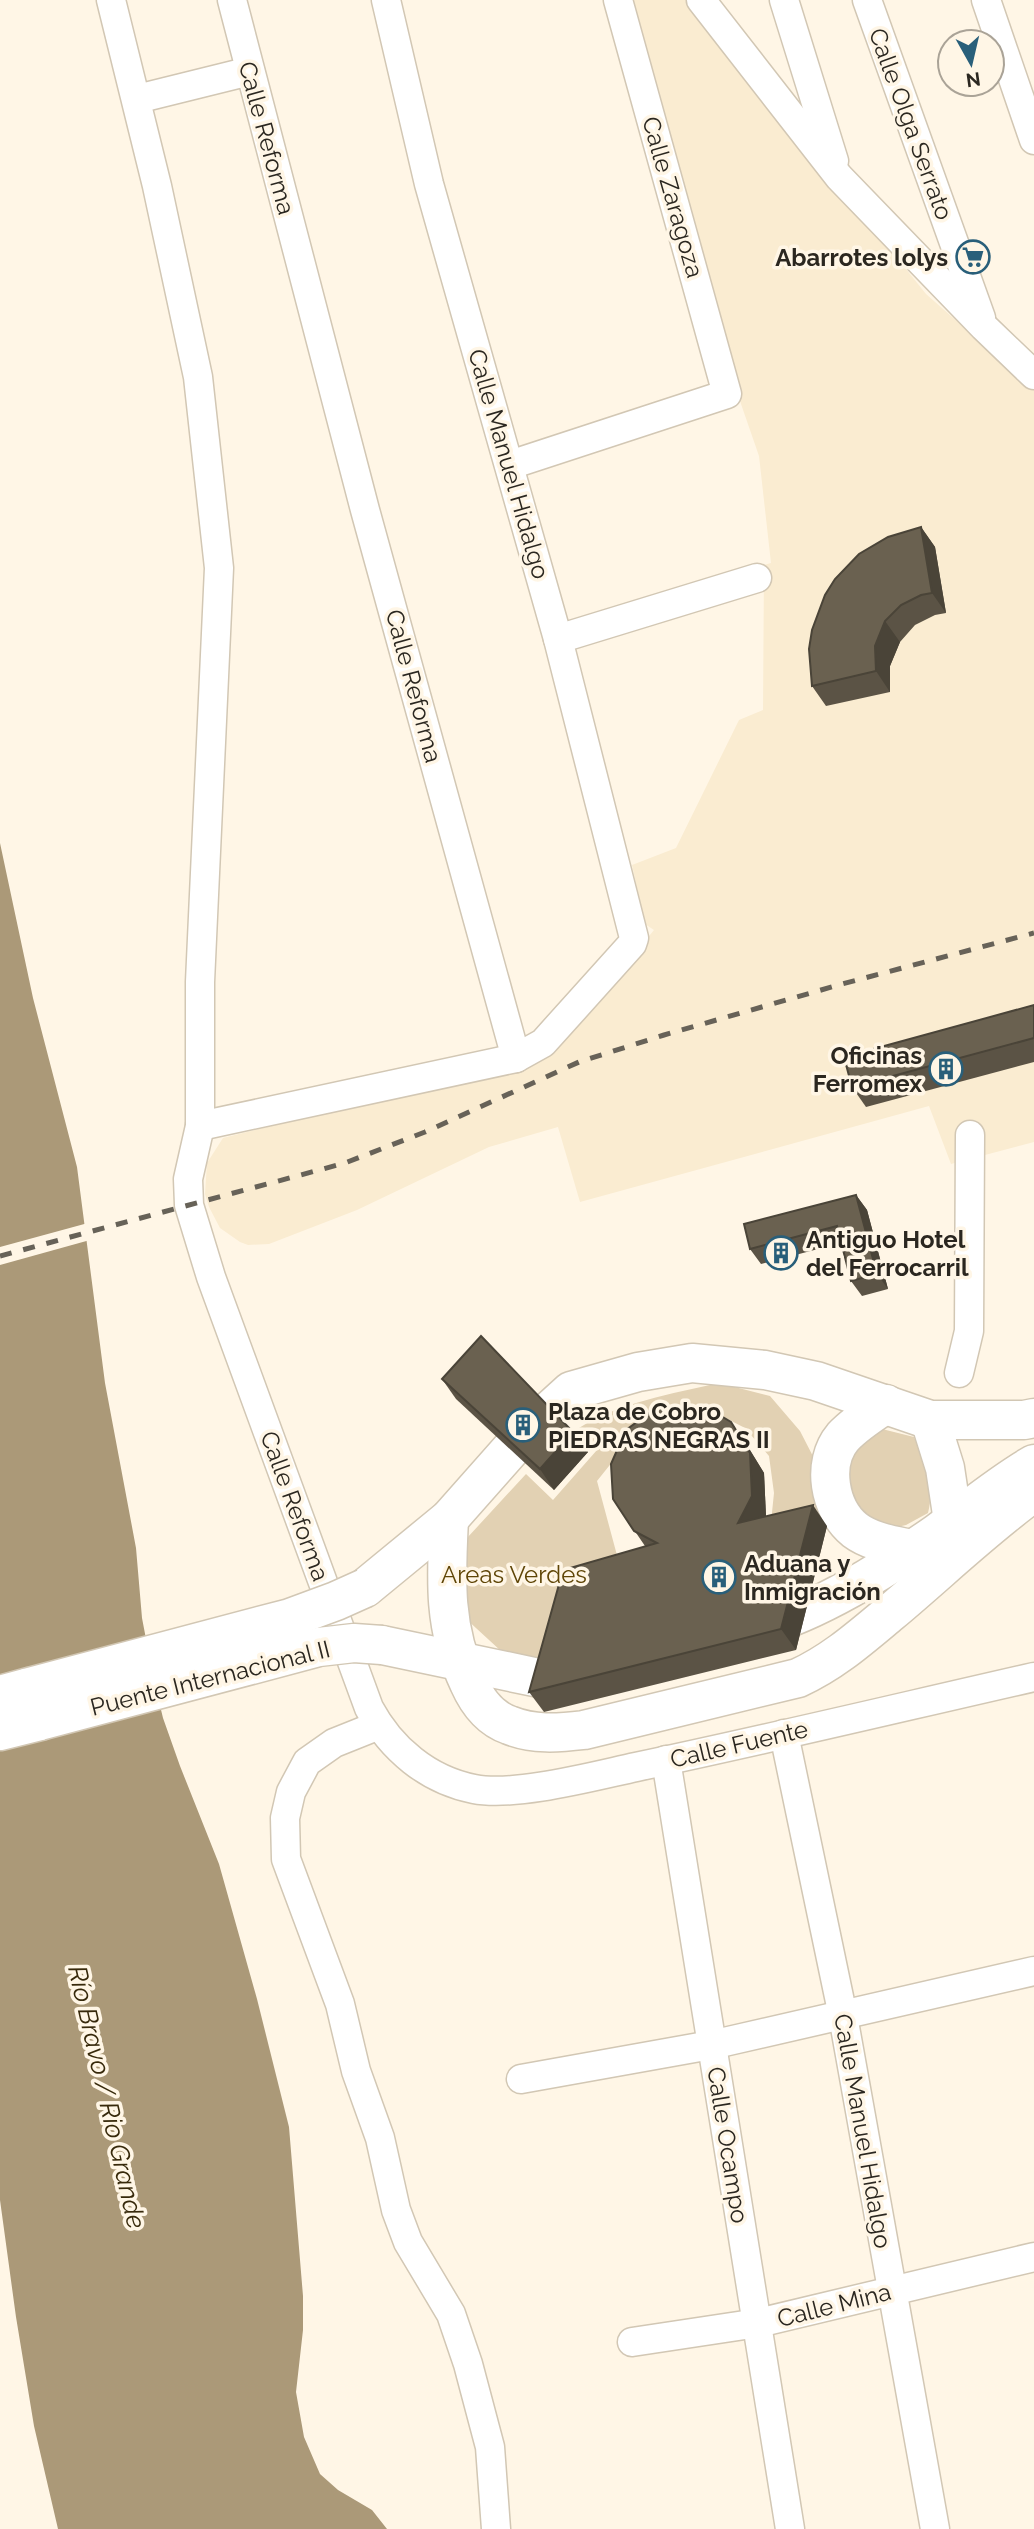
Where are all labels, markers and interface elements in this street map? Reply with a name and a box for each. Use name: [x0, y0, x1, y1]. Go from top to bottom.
street label: Calle Olga Serrato: [863, 24, 959, 224]
north arrow: [936, 28, 1006, 98]
street label: Calle Reforma: [233, 58, 301, 218]
text: N: [965, 68, 982, 92]
street label: Calle Zaragoza: [636, 113, 710, 281]
supermarket icon: Abarrotes lolys: [954, 238, 992, 276]
place label: Abarrotes lolys: [775, 243, 948, 272]
street label: Calle Manuel Hidalgo: [462, 346, 556, 582]
street label: Calle Reforma: [380, 606, 448, 766]
place label: Oficinas Ferromex: [813, 1041, 922, 1098]
building icon: Oficinas Ferromex: [927, 1050, 965, 1088]
place label: Antiguo Hotel del Ferrocarril: [806, 1225, 969, 1282]
building icon: Antiguo Hotel del Ferrocarril: [762, 1234, 800, 1272]
place label: Plaza de Cobro PIEDRAS NEGRAS II: [548, 1397, 770, 1454]
building icon: Plaza de Cobro PIEDRAS NEGRAS II: [504, 1406, 542, 1444]
street label: Calle Reforma: [254, 1427, 336, 1585]
place label: Aduana y Inmigración: [744, 1549, 881, 1606]
building icon: Aduana y Inmigración: [700, 1558, 738, 1596]
park label: Areas Verdes: [441, 1560, 587, 1589]
street label: Puente Internacional II: [87, 1634, 333, 1722]
street label: Calle Fuente: [667, 1714, 811, 1774]
water label: Río Bravo / Rio Grande: [62, 1963, 152, 2231]
street label: Calle Manuel Hidalgo: [828, 2011, 898, 2251]
street label: Calle Ocampo: [701, 2065, 755, 2225]
street label: Calle Mina: [774, 2277, 894, 2333]

